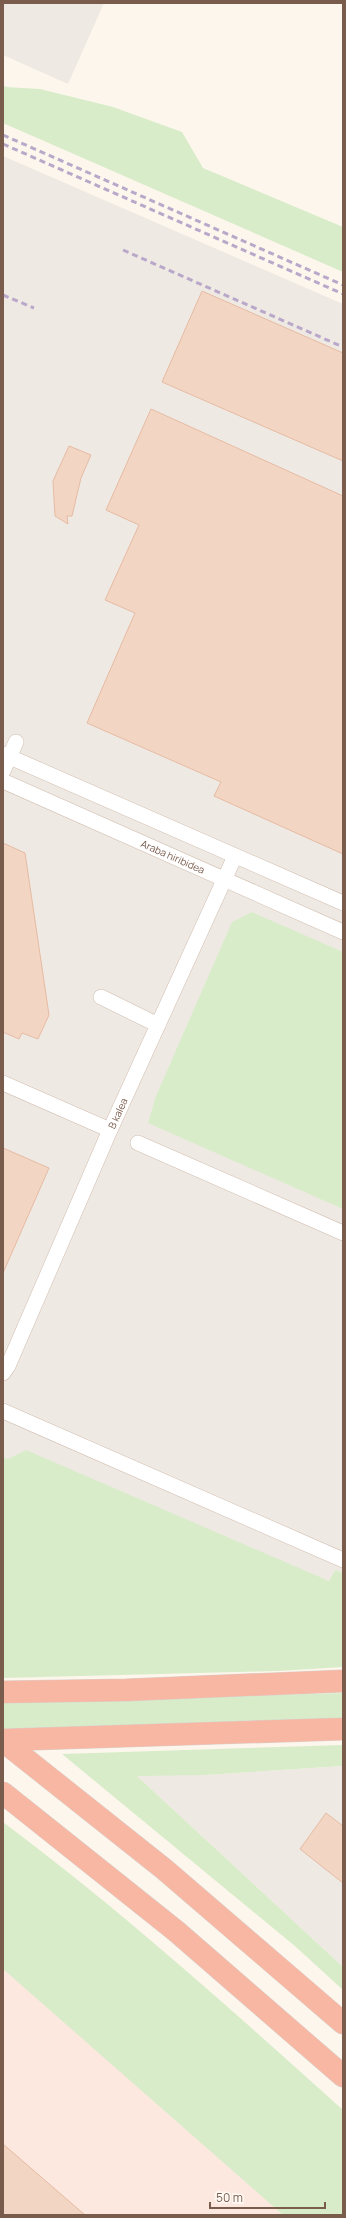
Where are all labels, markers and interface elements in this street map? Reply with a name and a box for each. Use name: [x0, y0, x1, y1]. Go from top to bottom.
street label: Araba hiribidea: [139, 836, 207, 877]
street label: B kalea: [105, 1096, 131, 1131]
scale bar: [210, 2184, 325, 2210]
text: 50 m: [216, 2189, 243, 2206]

